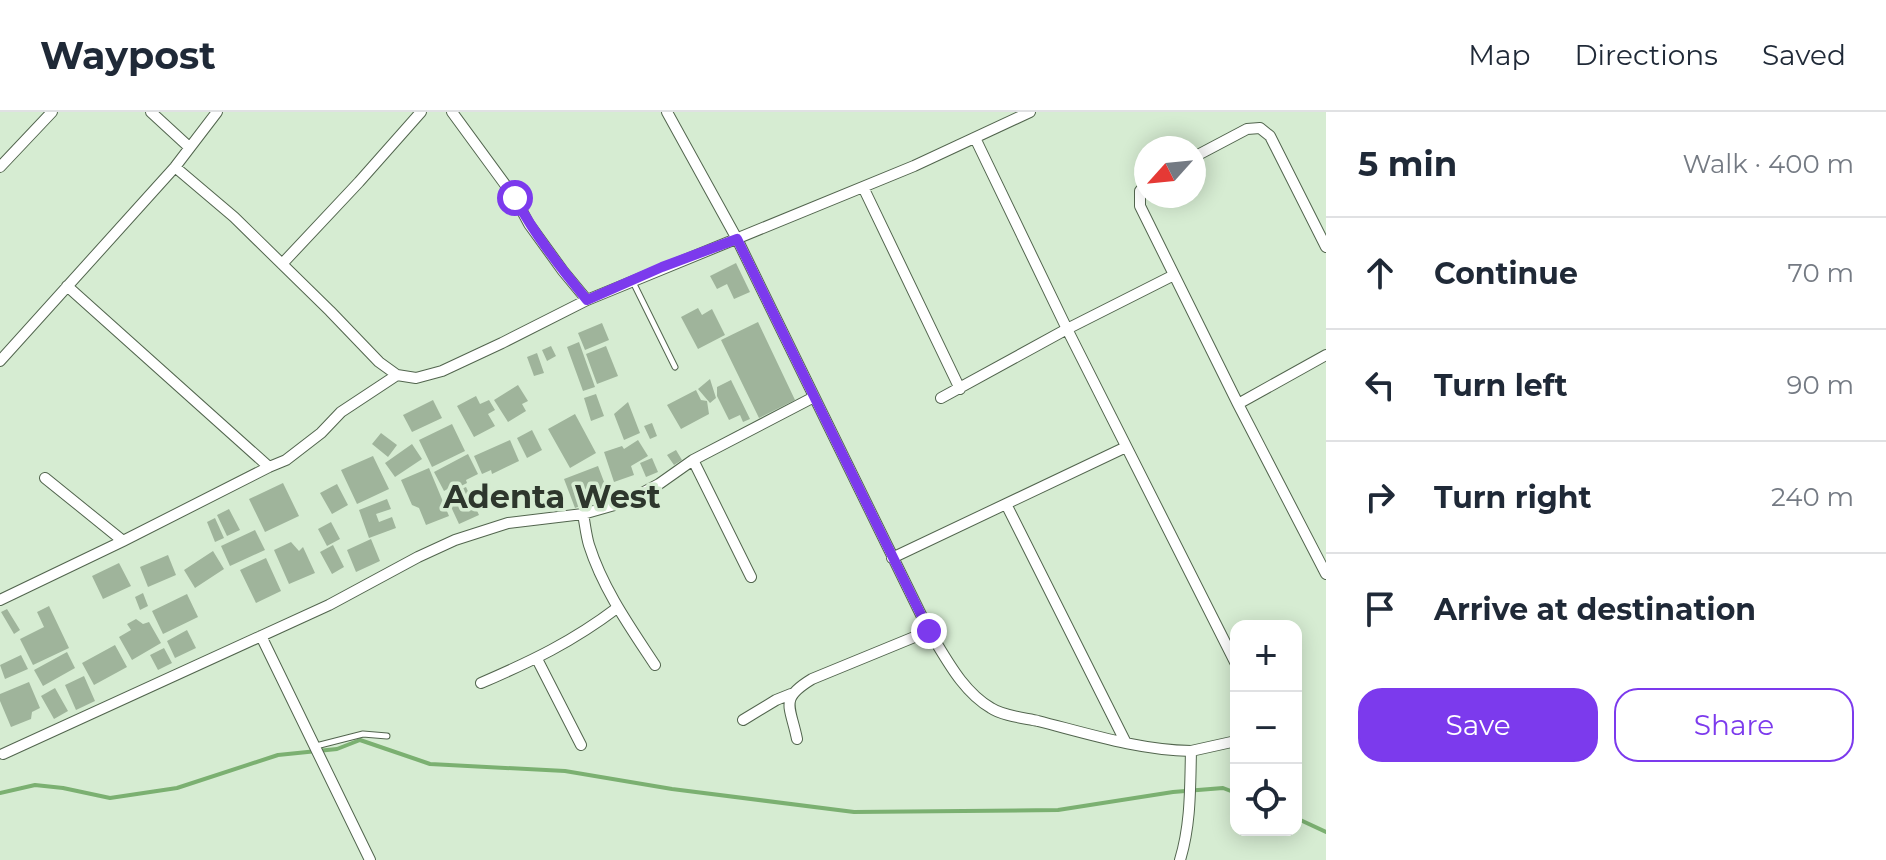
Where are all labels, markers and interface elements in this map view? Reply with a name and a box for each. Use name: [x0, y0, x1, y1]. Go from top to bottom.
text: Waypost: [40, 32, 216, 79]
text: Map: [1468, 38, 1530, 72]
text: Directions: [1574, 38, 1718, 72]
text: Saved: [1762, 38, 1846, 72]
north arrow: [1134, 136, 1206, 208]
text: 5 min: [1358, 143, 1457, 185]
text: Walk · 400 m: [1682, 148, 1854, 180]
route start: [497, 180, 533, 216]
icon: ahead: [1358, 251, 1402, 295]
text: Continue: [1434, 255, 1578, 292]
text: 70 m: [1788, 257, 1854, 289]
icon: left: [1358, 363, 1402, 407]
text: Turn left: [1434, 367, 1567, 404]
text: 90 m: [1787, 369, 1854, 401]
icon: right: [1358, 475, 1402, 519]
district label: Adenta West: [442, 477, 661, 516]
text: Turn right: [1434, 479, 1591, 516]
text: 240 m: [1771, 481, 1854, 513]
icon: arrive: [1358, 587, 1402, 631]
text: Arrive at destination: [1434, 591, 1756, 628]
route end: [911, 613, 947, 649]
map controls: [1230, 620, 1302, 836]
button: +: [1230, 620, 1302, 692]
button: Save: [1358, 688, 1598, 762]
button: Share: [1614, 688, 1854, 762]
button: −: [1230, 692, 1302, 764]
button: locate: [1230, 764, 1302, 836]

